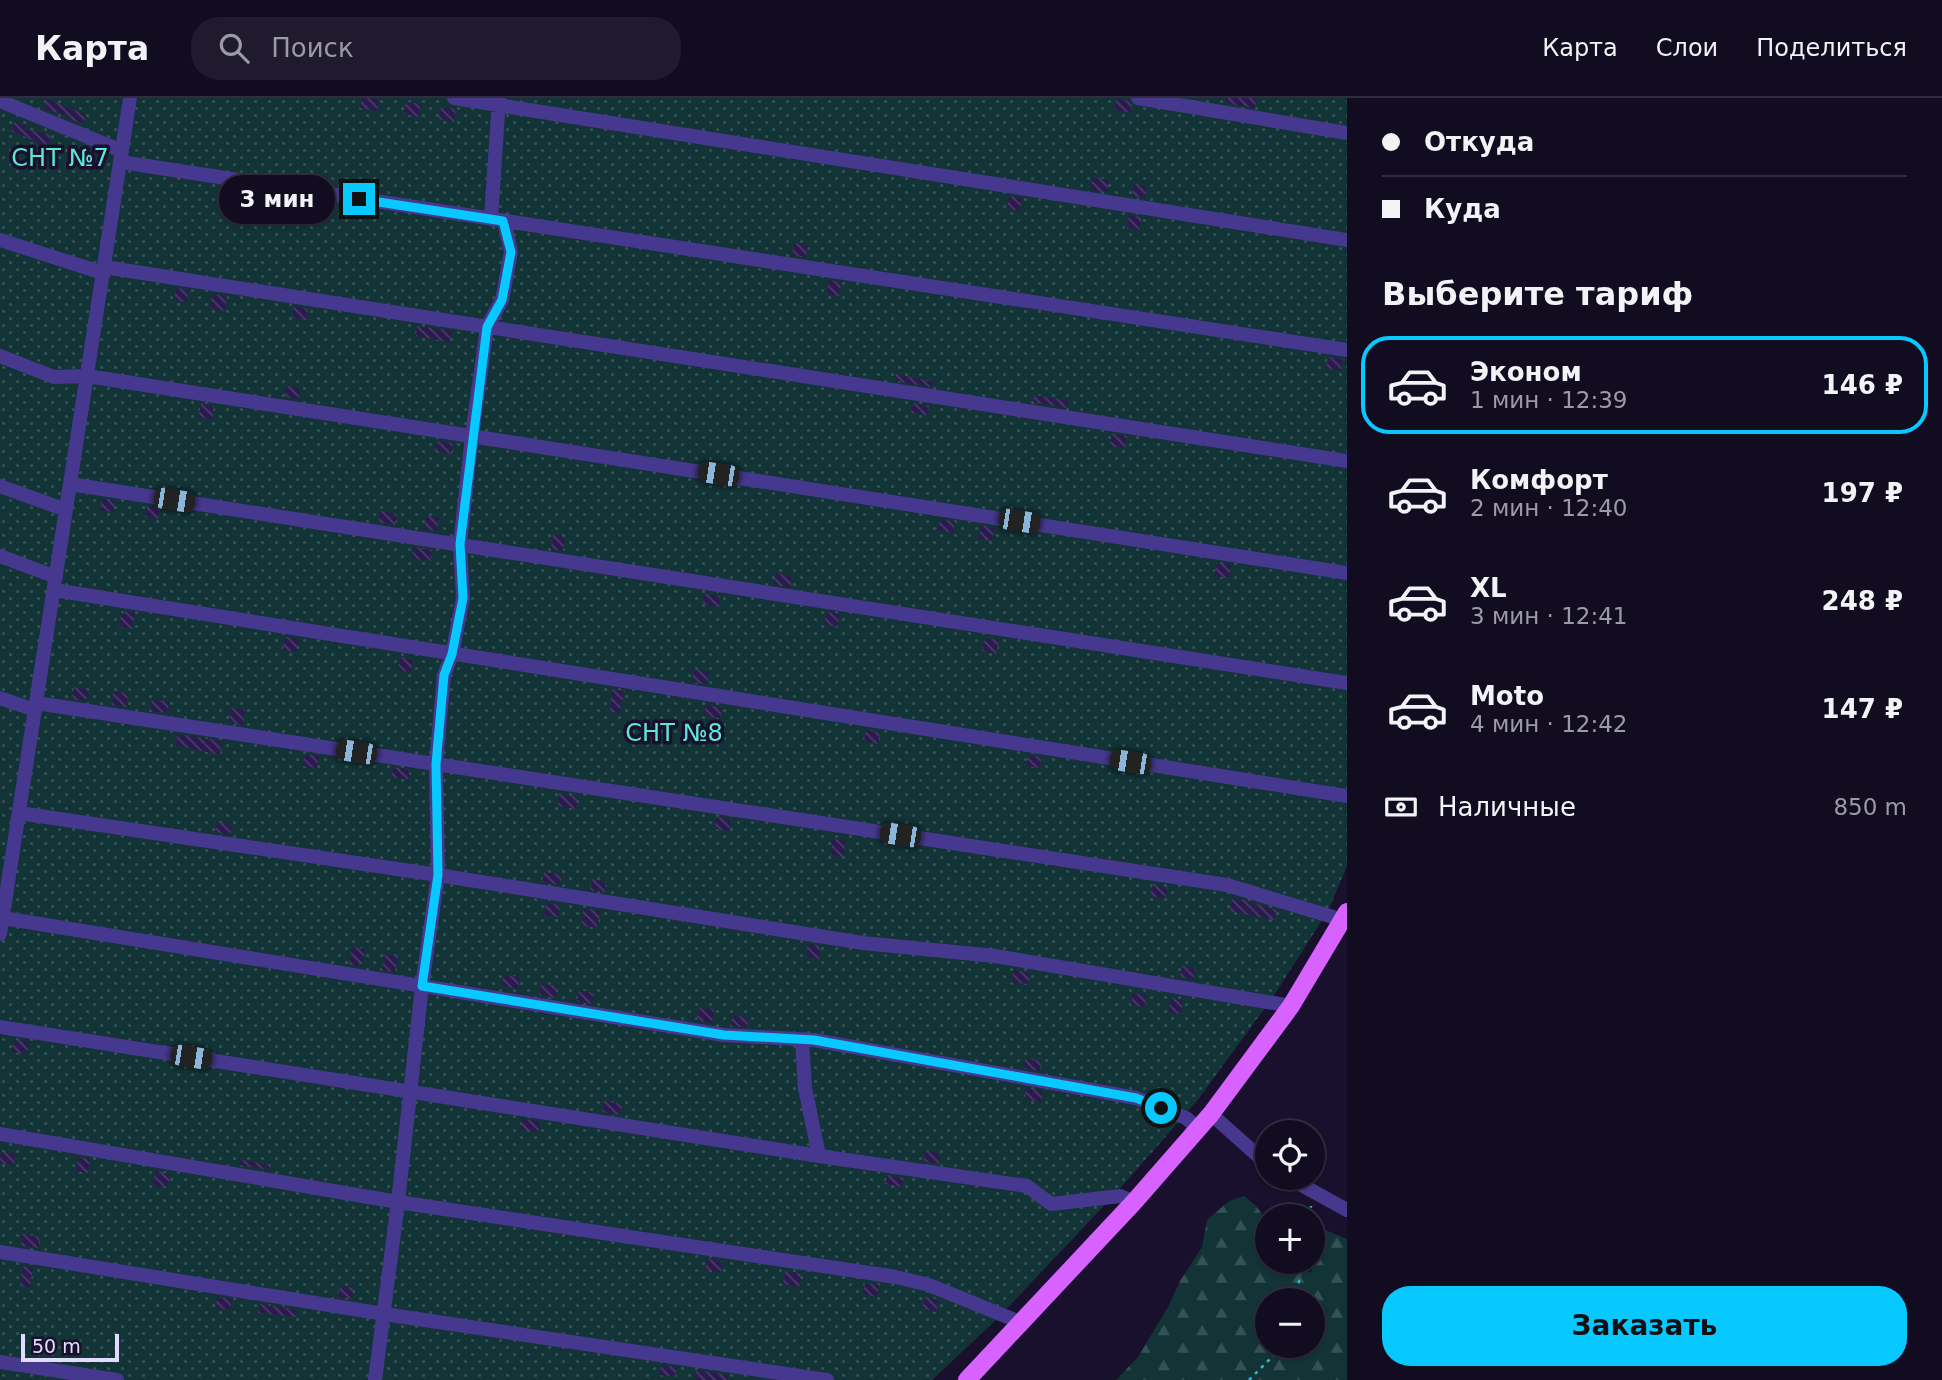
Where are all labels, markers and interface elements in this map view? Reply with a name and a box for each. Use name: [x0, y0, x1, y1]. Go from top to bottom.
search box: [191, 17, 681, 80]
text: Карта: [35, 29, 149, 68]
icon: search: [215, 29, 253, 67]
text: Поиск: [271, 33, 354, 63]
text: Карта: [1542, 34, 1618, 62]
text: Слои: [1656, 34, 1718, 62]
text: Поделиться: [1756, 34, 1907, 62]
text: Откуда: [1424, 127, 1534, 157]
park label: СНТ №7: [11, 144, 109, 172]
callout: 3 мин: [219, 174, 334, 224]
route end: [343, 183, 375, 215]
text: 3 мин: [240, 186, 314, 212]
text: Куда: [1424, 194, 1501, 224]
text: Выберите тариф: [1382, 275, 1693, 313]
icon: car: [1386, 354, 1449, 417]
text: Эконом: [1470, 357, 1582, 387]
text: 146 ₽: [1822, 370, 1903, 400]
text: 1 мин · 12:39: [1470, 387, 1628, 413]
car: [696, 460, 741, 488]
icon: car: [1386, 462, 1449, 525]
text: Комфорт: [1470, 465, 1608, 495]
text: 197 ₽: [1822, 478, 1903, 508]
car: [152, 486, 197, 514]
text: 2 мин · 12:40: [1470, 495, 1628, 521]
car: [997, 507, 1042, 535]
icon: car: [1386, 570, 1449, 633]
text: XL: [1470, 573, 1507, 603]
text: 248 ₽: [1822, 586, 1903, 616]
text: 3 мин · 12:41: [1470, 603, 1628, 629]
icon: car: [1386, 678, 1449, 741]
text: Moto: [1470, 681, 1544, 711]
text: 147 ₽: [1822, 694, 1903, 724]
text: 4 мин · 12:42: [1470, 711, 1628, 737]
park label: СНТ №8: [625, 719, 723, 747]
car: [334, 738, 379, 766]
car: [1108, 748, 1153, 776]
icon: cash: [1382, 788, 1420, 826]
text: Наличные: [1438, 792, 1576, 822]
text: 850 m: [1833, 794, 1907, 820]
car: [878, 821, 923, 849]
car: [169, 1043, 214, 1071]
route start: [1145, 1092, 1177, 1124]
map controls: [1255, 1120, 1325, 1358]
button: locate: [1255, 1120, 1325, 1190]
button: +: [1255, 1204, 1325, 1274]
button: Заказать: [1382, 1286, 1907, 1366]
button: −: [1255, 1288, 1325, 1358]
scale bar: [21, 1331, 119, 1363]
text: 50 m: [32, 1335, 81, 1357]

